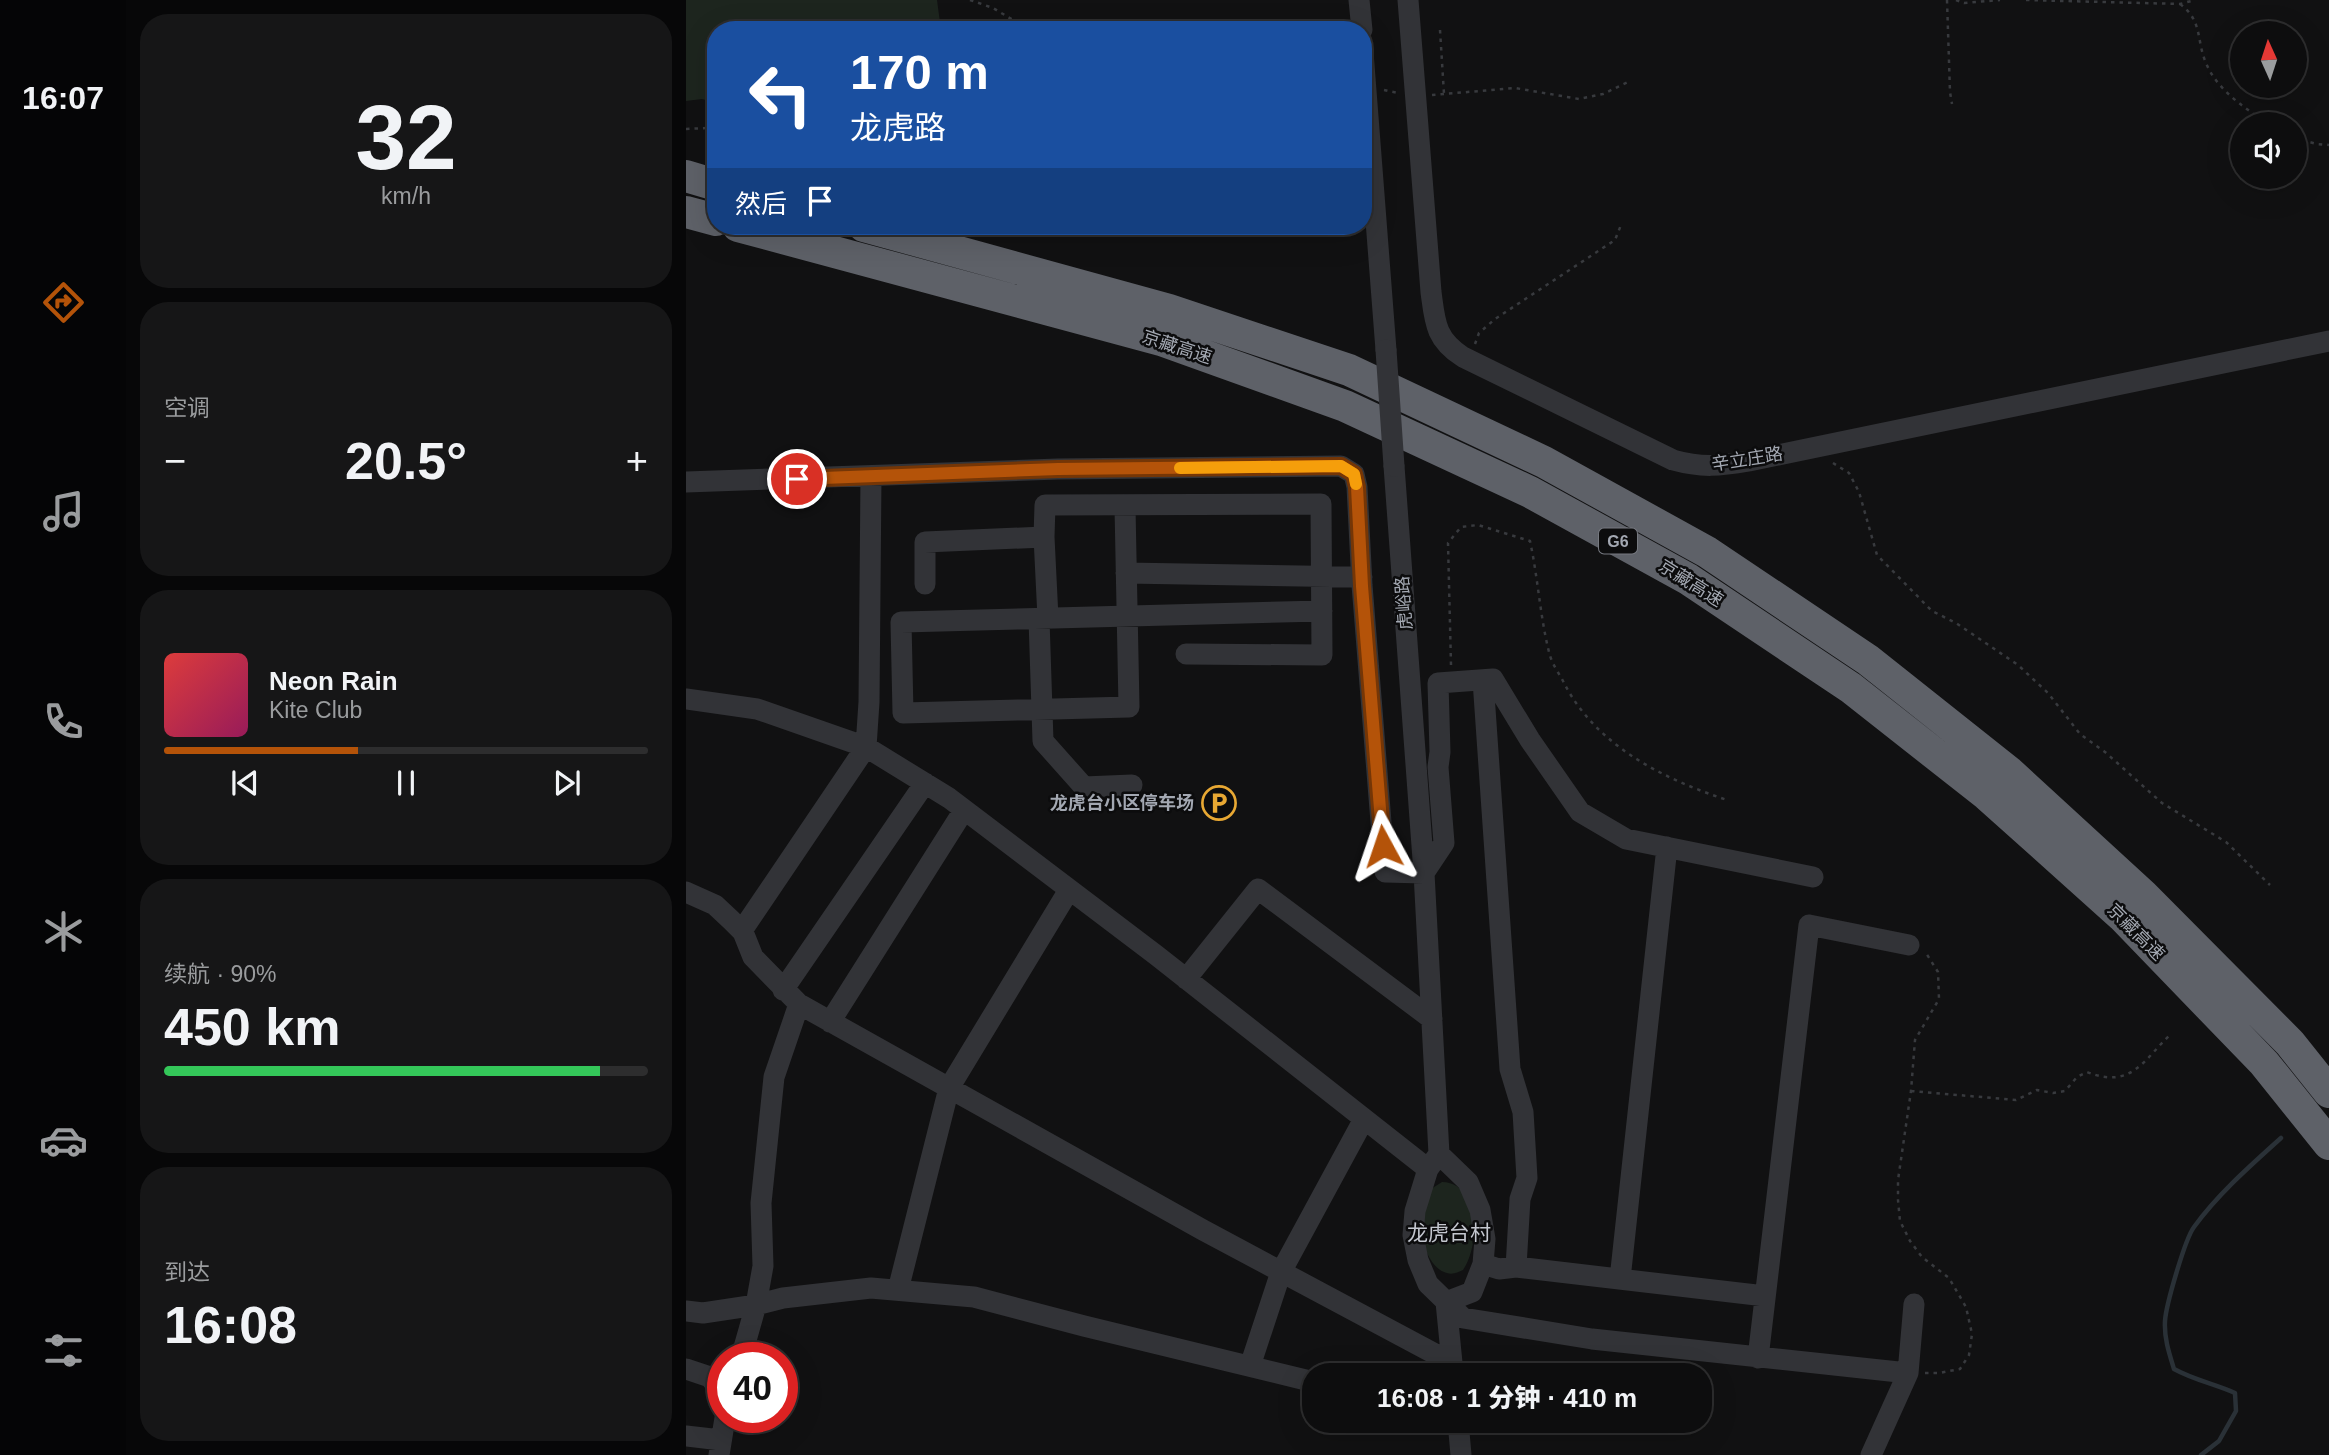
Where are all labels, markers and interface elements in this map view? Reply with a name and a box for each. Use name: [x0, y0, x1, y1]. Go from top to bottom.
north arrow: [2230, 21, 2306, 98]
map controls: [2230, 21, 2307, 189]
text: 170 m: [850, 45, 989, 99]
icon: left: [735, 49, 826, 140]
text: 16:07: [22, 80, 104, 116]
text: 32: [355, 87, 457, 188]
text: 龙虎路: [850, 110, 946, 146]
button: sound: [2230, 112, 2307, 189]
icon: arrive: [801, 182, 839, 220]
text: km/h: [381, 183, 431, 209]
text: 然后: [735, 189, 787, 219]
icon: directions: [39, 278, 88, 327]
street label: 京藏高速: [1140, 326, 1214, 368]
text: 空调: [164, 395, 210, 421]
text: 20.5°: [345, 432, 467, 490]
text: −: [164, 440, 186, 482]
text: +: [626, 440, 648, 482]
street label: 辛立庄路: [1710, 443, 1784, 475]
pin: [767, 449, 827, 509]
icon: arrive: [778, 460, 816, 498]
icon: music: [39, 487, 88, 536]
road number: G6: [1599, 528, 1637, 554]
street label: 京藏高速: [1655, 555, 1727, 611]
street label: 虎峪路: [1392, 575, 1416, 631]
text: Neon Rain: [269, 666, 398, 696]
icon: phone: [39, 697, 88, 746]
text: Kite Club: [269, 697, 362, 723]
icon: previous: [226, 764, 264, 802]
icon: pause: [387, 764, 425, 802]
icon: next: [548, 764, 586, 802]
parking icon: 龙虎台小区停车场: [1200, 784, 1238, 822]
place label: 龙虎台小区停车场: [1050, 793, 1194, 813]
position arrow: [1346, 809, 1420, 883]
street label: 京藏高速: [2103, 899, 2169, 965]
icon: climate: [39, 907, 88, 956]
text: 续航 · 90%: [164, 961, 276, 987]
text: 450 km: [164, 998, 340, 1056]
icon: car: [39, 1116, 88, 1165]
district label: 龙虎台村: [1407, 1221, 1491, 1244]
text: 到达: [164, 1259, 210, 1285]
text: 16:08: [164, 1296, 297, 1354]
icon: filters: [39, 1326, 88, 1375]
speed limit sign: 40: [707, 1342, 798, 1433]
text: 16:08 · 1 分钟 · 410 m: [1377, 1383, 1637, 1413]

